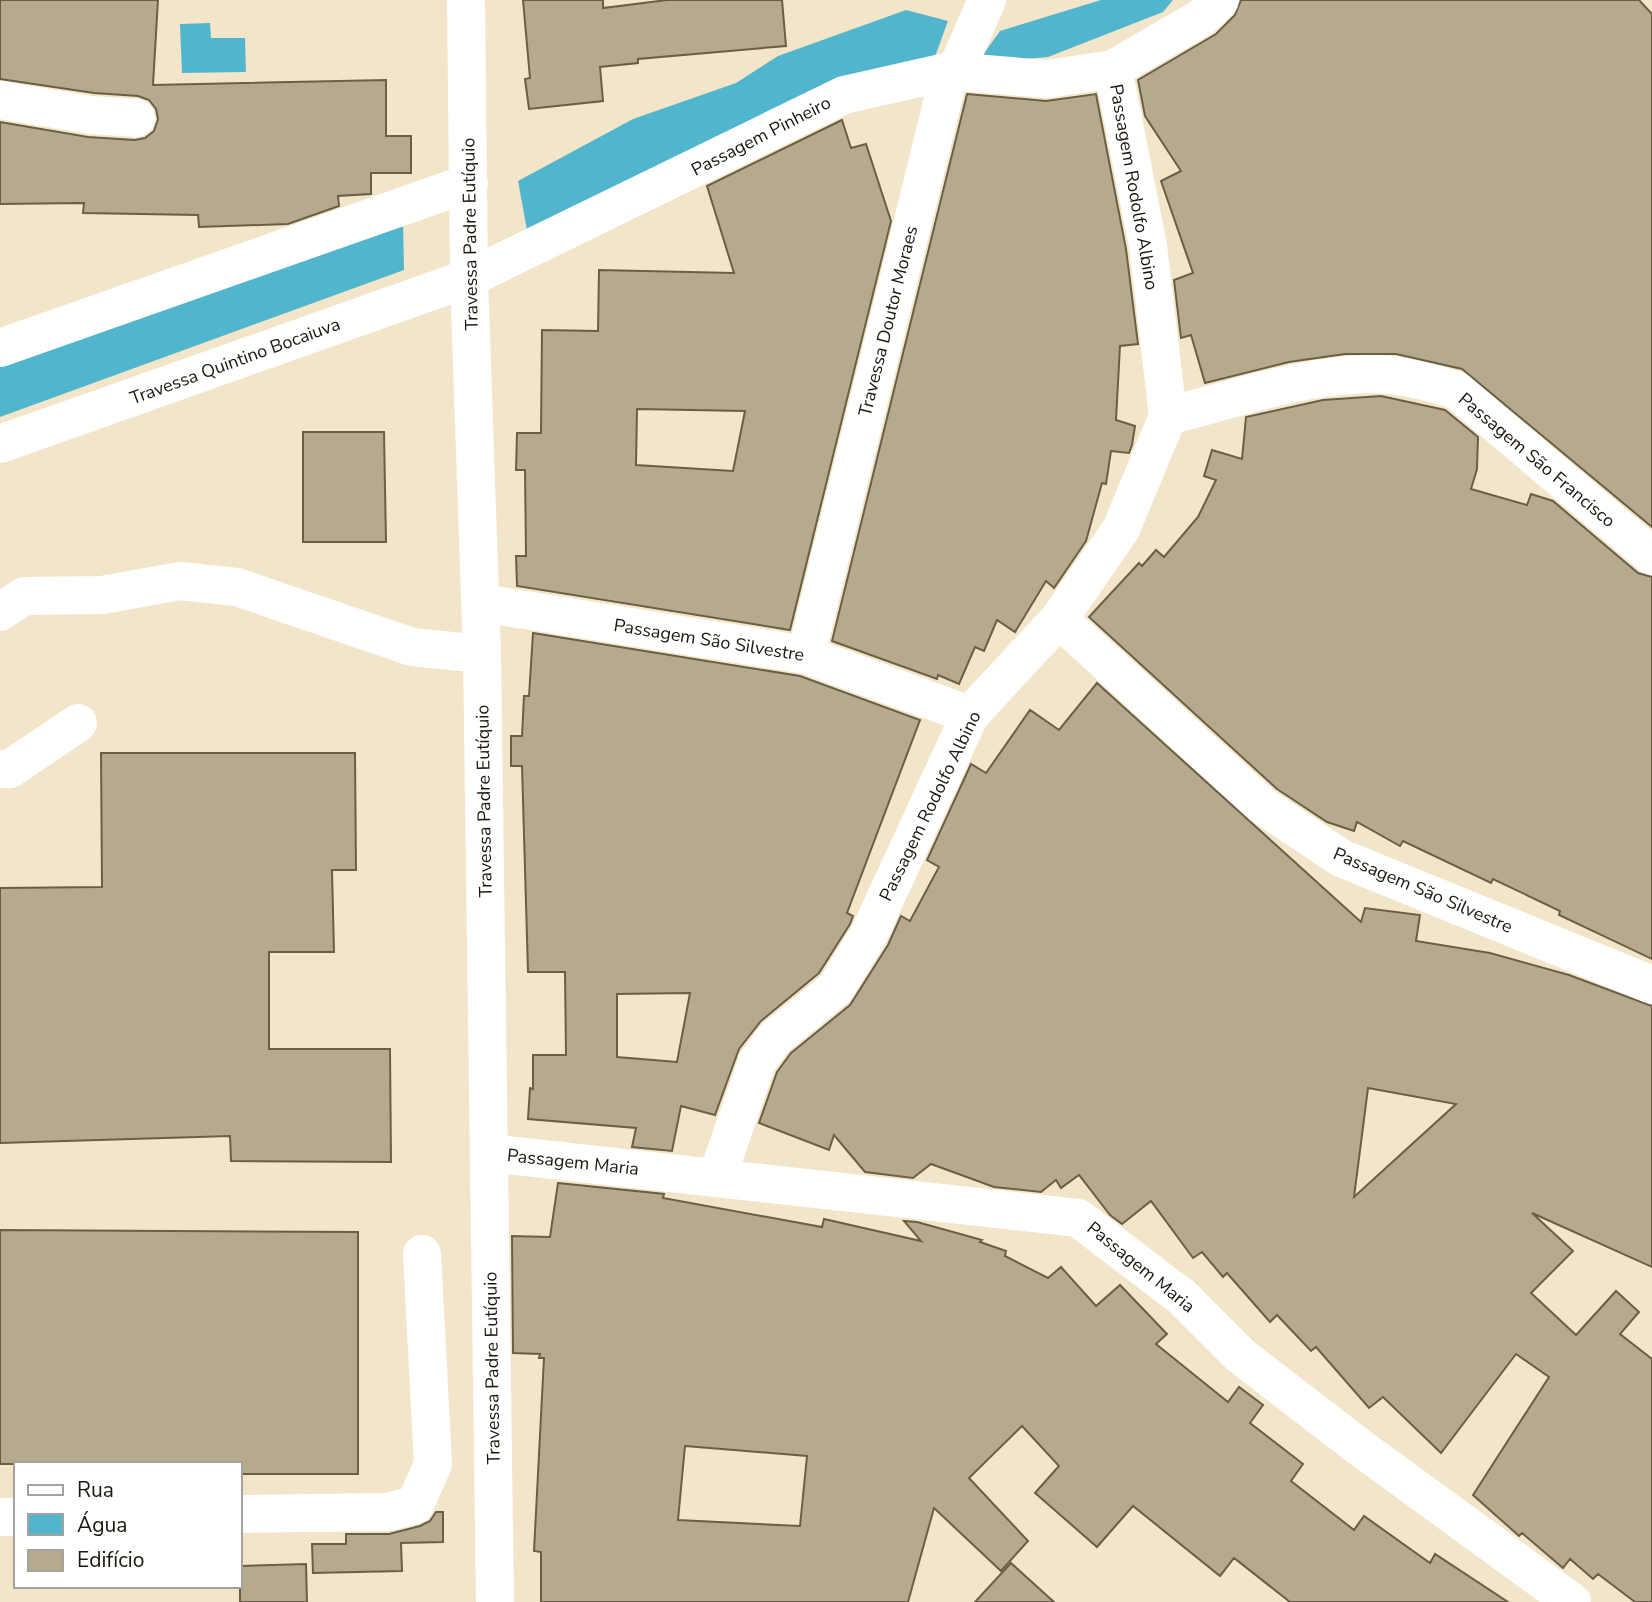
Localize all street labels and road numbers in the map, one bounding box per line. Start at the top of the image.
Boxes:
street label: Passagem Rodolfo Albino [1104,82,1164,292]
street label: Passagem Pinheiro [687,90,835,182]
street label: Travessa Padre Eutíquio [456,137,484,331]
street label: Travessa Doutor Moraes [853,223,923,419]
street label: Travessa Quintino Bocaiuva [127,312,343,410]
street label: Passagem São Francisco [1453,387,1621,533]
street label: Passagem São Silvestre [612,613,806,667]
street label: Travessa Padre Eutíquio [470,704,498,898]
street label: Passagem Rodolfo Albino [873,707,987,905]
street label: Passagem São Silvestre [1330,841,1516,939]
street label: Passagem Maria [506,1143,640,1181]
street label: Passagem Maria [1082,1216,1200,1318]
street label: Travessa Padre Eutíquio [478,1271,506,1465]

